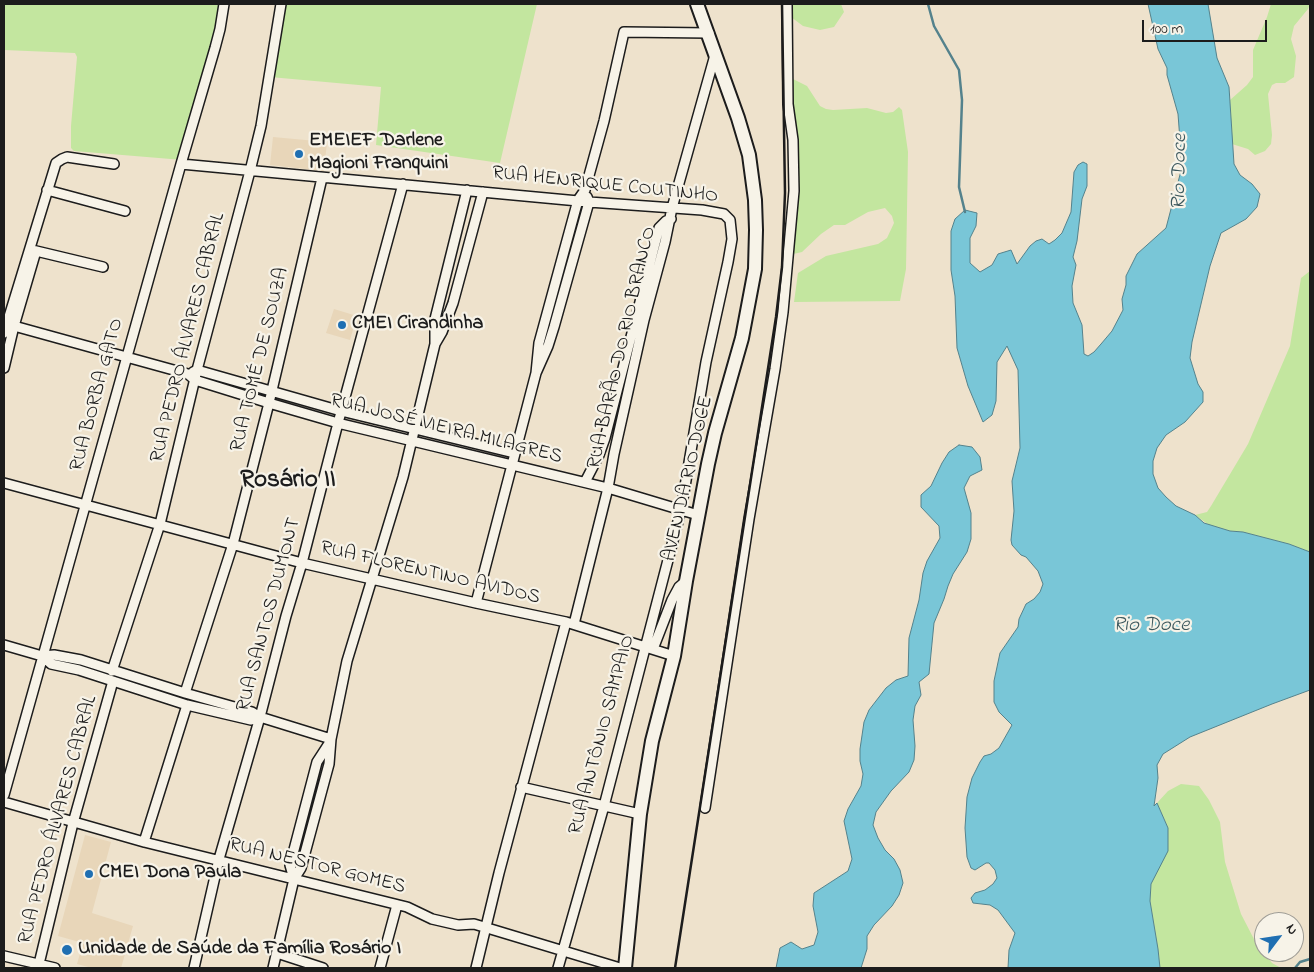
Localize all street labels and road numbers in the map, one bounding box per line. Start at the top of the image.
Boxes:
street label: RUA HENRIQUE COUTINHO [491,162,719,210]
street label: RUA PEDRO ÁLVARES CABRAL [146,211,232,465]
street label: RUA BARÃO DO RIO BRANCO [583,225,663,471]
street label: RUA TOMÉ DE SOUZA [226,265,296,455]
street label: RUA BORBA GATO [66,316,130,474]
street label: RUA JOSÉ VIEIRA MILAGRES [327,390,565,470]
street label: AVENIDA RIO DOCE [658,394,720,564]
street label: RUA SANTOS DUMONT [233,515,307,715]
street label: RUA FLORENTINO AVIDOS [318,537,542,611]
street label: RUA ANTÔNIO SAMPAIO [565,633,641,837]
street label: RUA PEDRO ÁLVARES CABRAL [14,693,104,947]
street label: RUA NESTOR GOMES [226,833,408,901]

